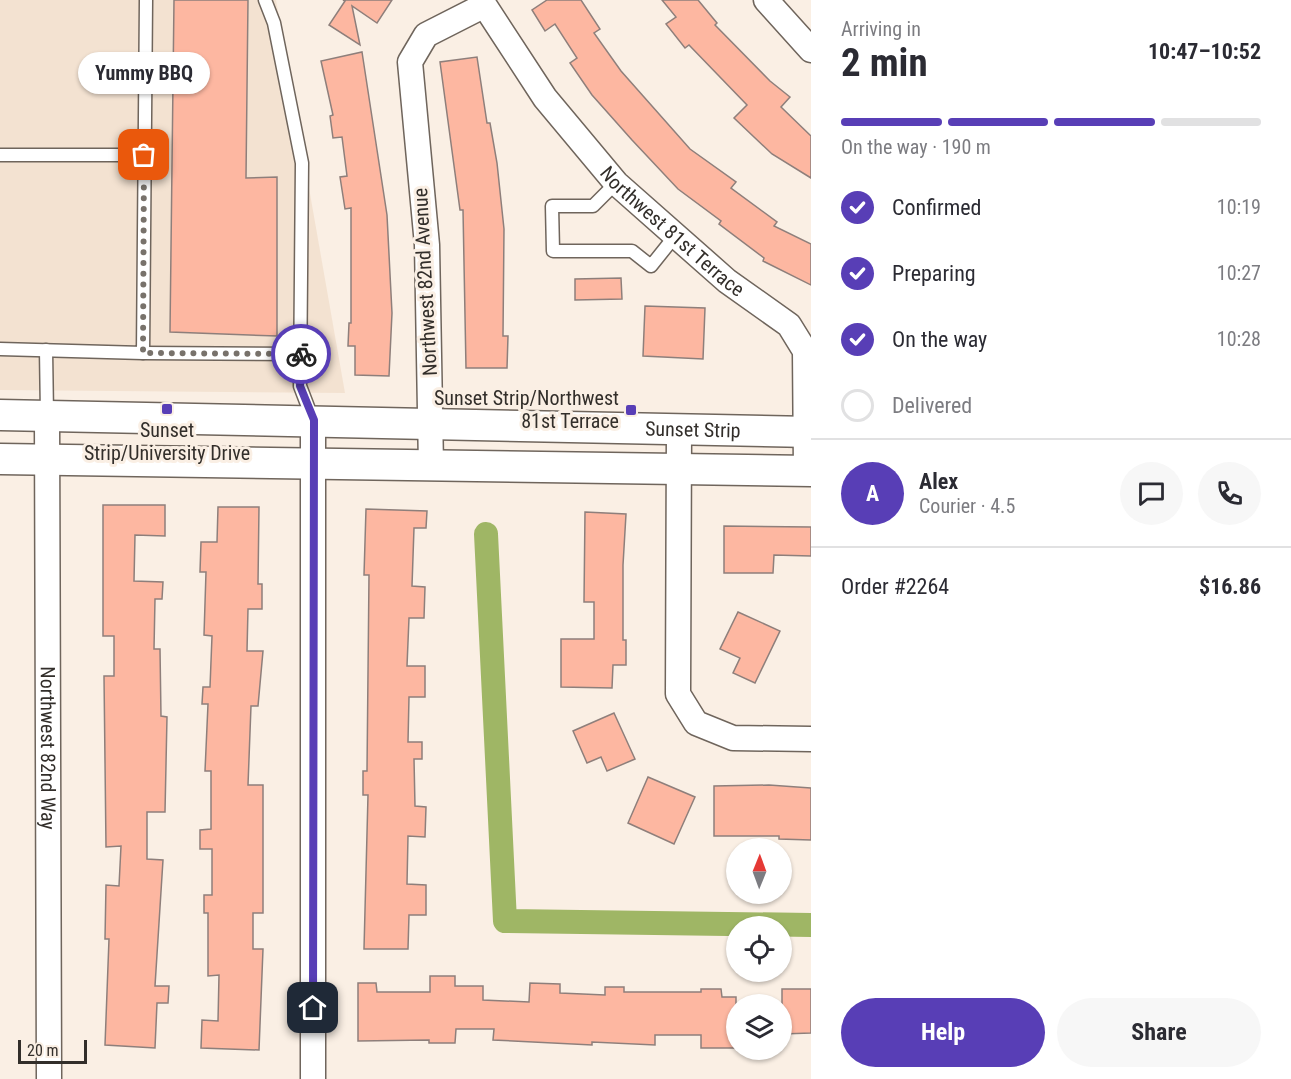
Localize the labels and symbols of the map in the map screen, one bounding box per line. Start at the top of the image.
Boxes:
callout: Yummy BBQ [78,53,210,95]
pin [118,129,169,180]
street label: Northwest 81st Terrace [595,161,749,301]
street label: Northwest 82nd Avenue [408,187,442,377]
courier [271,324,331,384]
place label: Sunset Strip/Northwest 81st Terrace [434,386,619,433]
marker: Sunset Strip/University Drive [160,402,174,416]
marker: Sunset Strip/Northwest 81st Terrace [624,403,638,417]
street label: Sunset Strip [645,417,741,443]
place label: Sunset Strip/University Drive [84,418,250,465]
street label: Northwest 82nd Way [36,666,60,830]
north arrow [726,838,792,904]
pin [287,982,338,1033]
scale bar [18,1037,87,1064]

